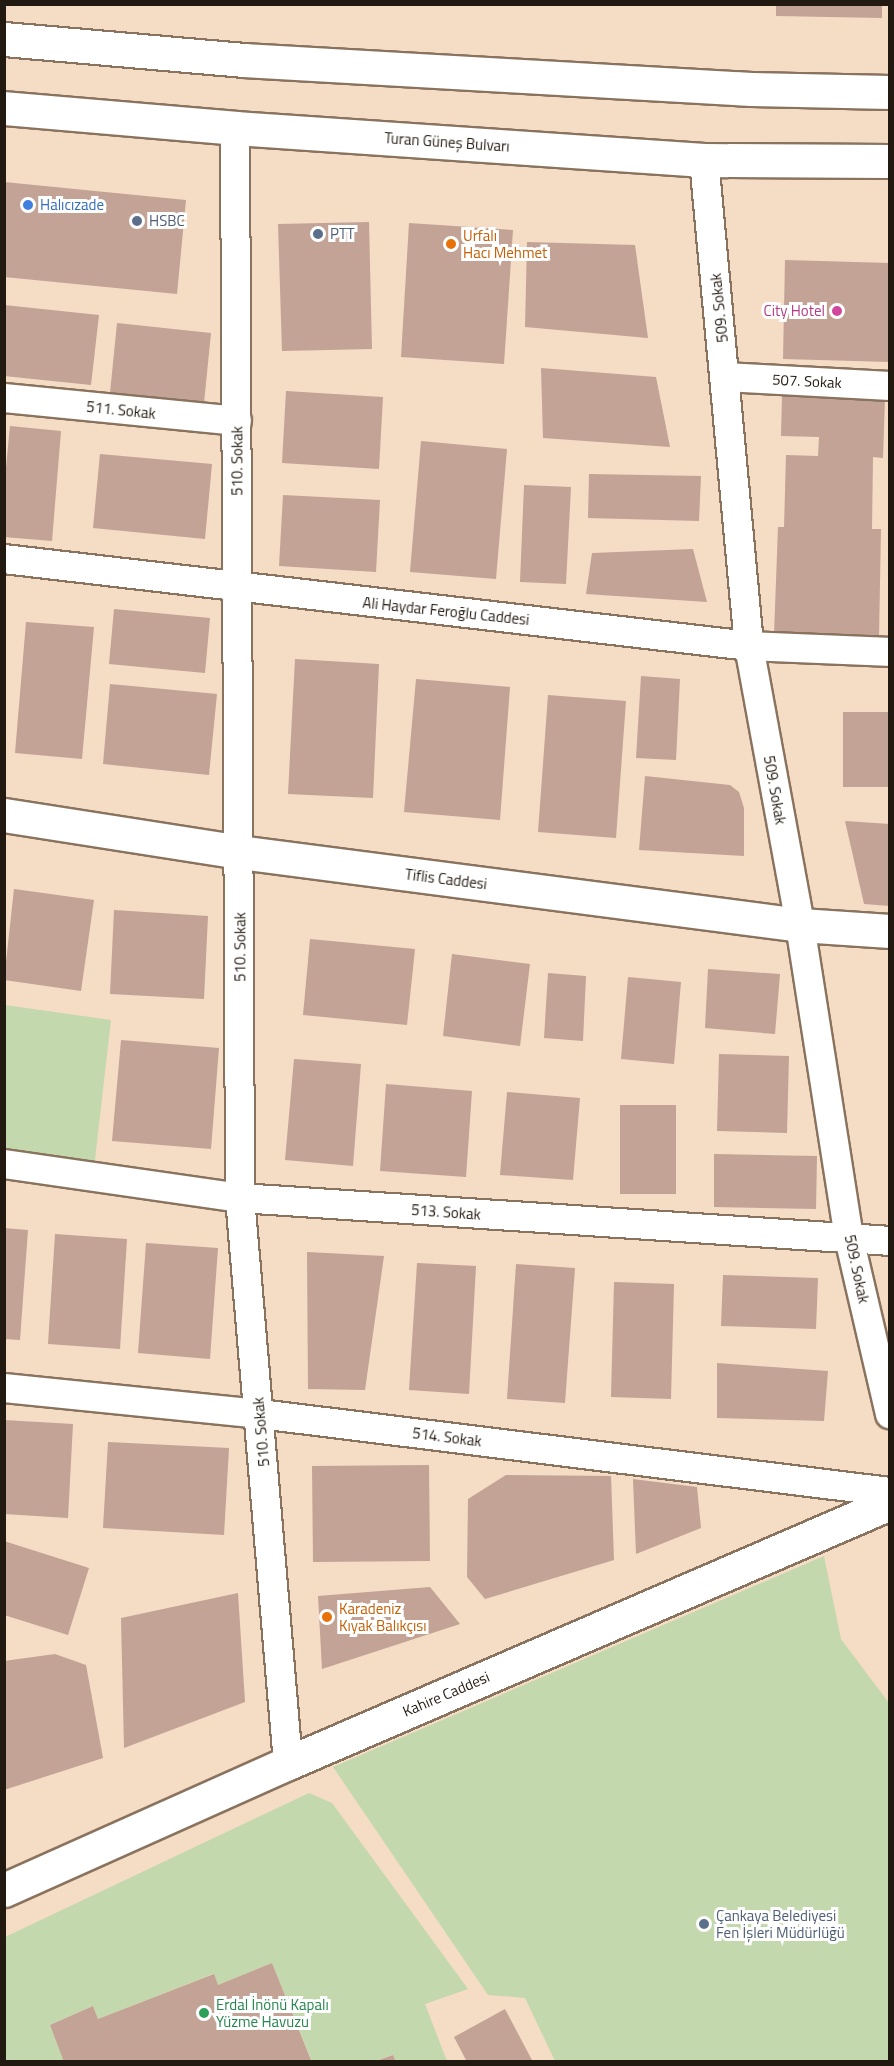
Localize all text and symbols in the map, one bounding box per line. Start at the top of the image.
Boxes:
street label: Turan Güneş Bulvarı [384,129,510,155]
place label: Halıcızade [40,196,104,214]
marker: Halıcızade [21,198,35,212]
place label: HSBC [149,212,185,230]
marker: HSBC [130,214,144,228]
place label: PTT [330,225,355,243]
place label: Urfalı Hacı Mehmet [463,226,547,261]
marker: PTT [311,227,325,241]
marker: Urfalı Hacı Mehmet [444,237,458,251]
street label: 509. Sokak [706,272,732,344]
place label: City Hotel [764,302,825,320]
marker: City Hotel [830,304,844,318]
street label: 507. Sokak [772,370,842,392]
street label: 511. Sokak [85,397,157,423]
street label: 510. Sokak [228,426,246,496]
street label: Ali Haydar Feroğlu Caddesi [362,593,530,629]
street label: 509. Sokak [760,754,790,826]
street label: Tiflis Caddesi [404,865,488,893]
street label: 510. Sokak [231,912,249,982]
street label: 513. Sokak [411,1201,481,1223]
street label: 509. Sokak [841,1233,873,1305]
street label: 510. Sokak [249,1397,273,1467]
street label: 514. Sokak [411,1424,483,1450]
place label: Karadeniz Kıyak Balıkçısı [339,1599,427,1634]
marker: Karadeniz Kıyak Balıkçısı [320,1610,334,1624]
street label: Kahire Caddesi [400,1668,492,1720]
place label: Çankaya Belediyesi Fen İşleri Müdürlüğü [716,1906,845,1941]
marker: Çankaya Belediyesi Fen İşleri Müdürlüğü [697,1917,711,1931]
place label: Erdal İnönü Kapalı Yüzme Havuzu [216,1995,329,2030]
marker: Erdal İnönü Kapalı Yüzme Havuzu [197,2006,211,2020]

